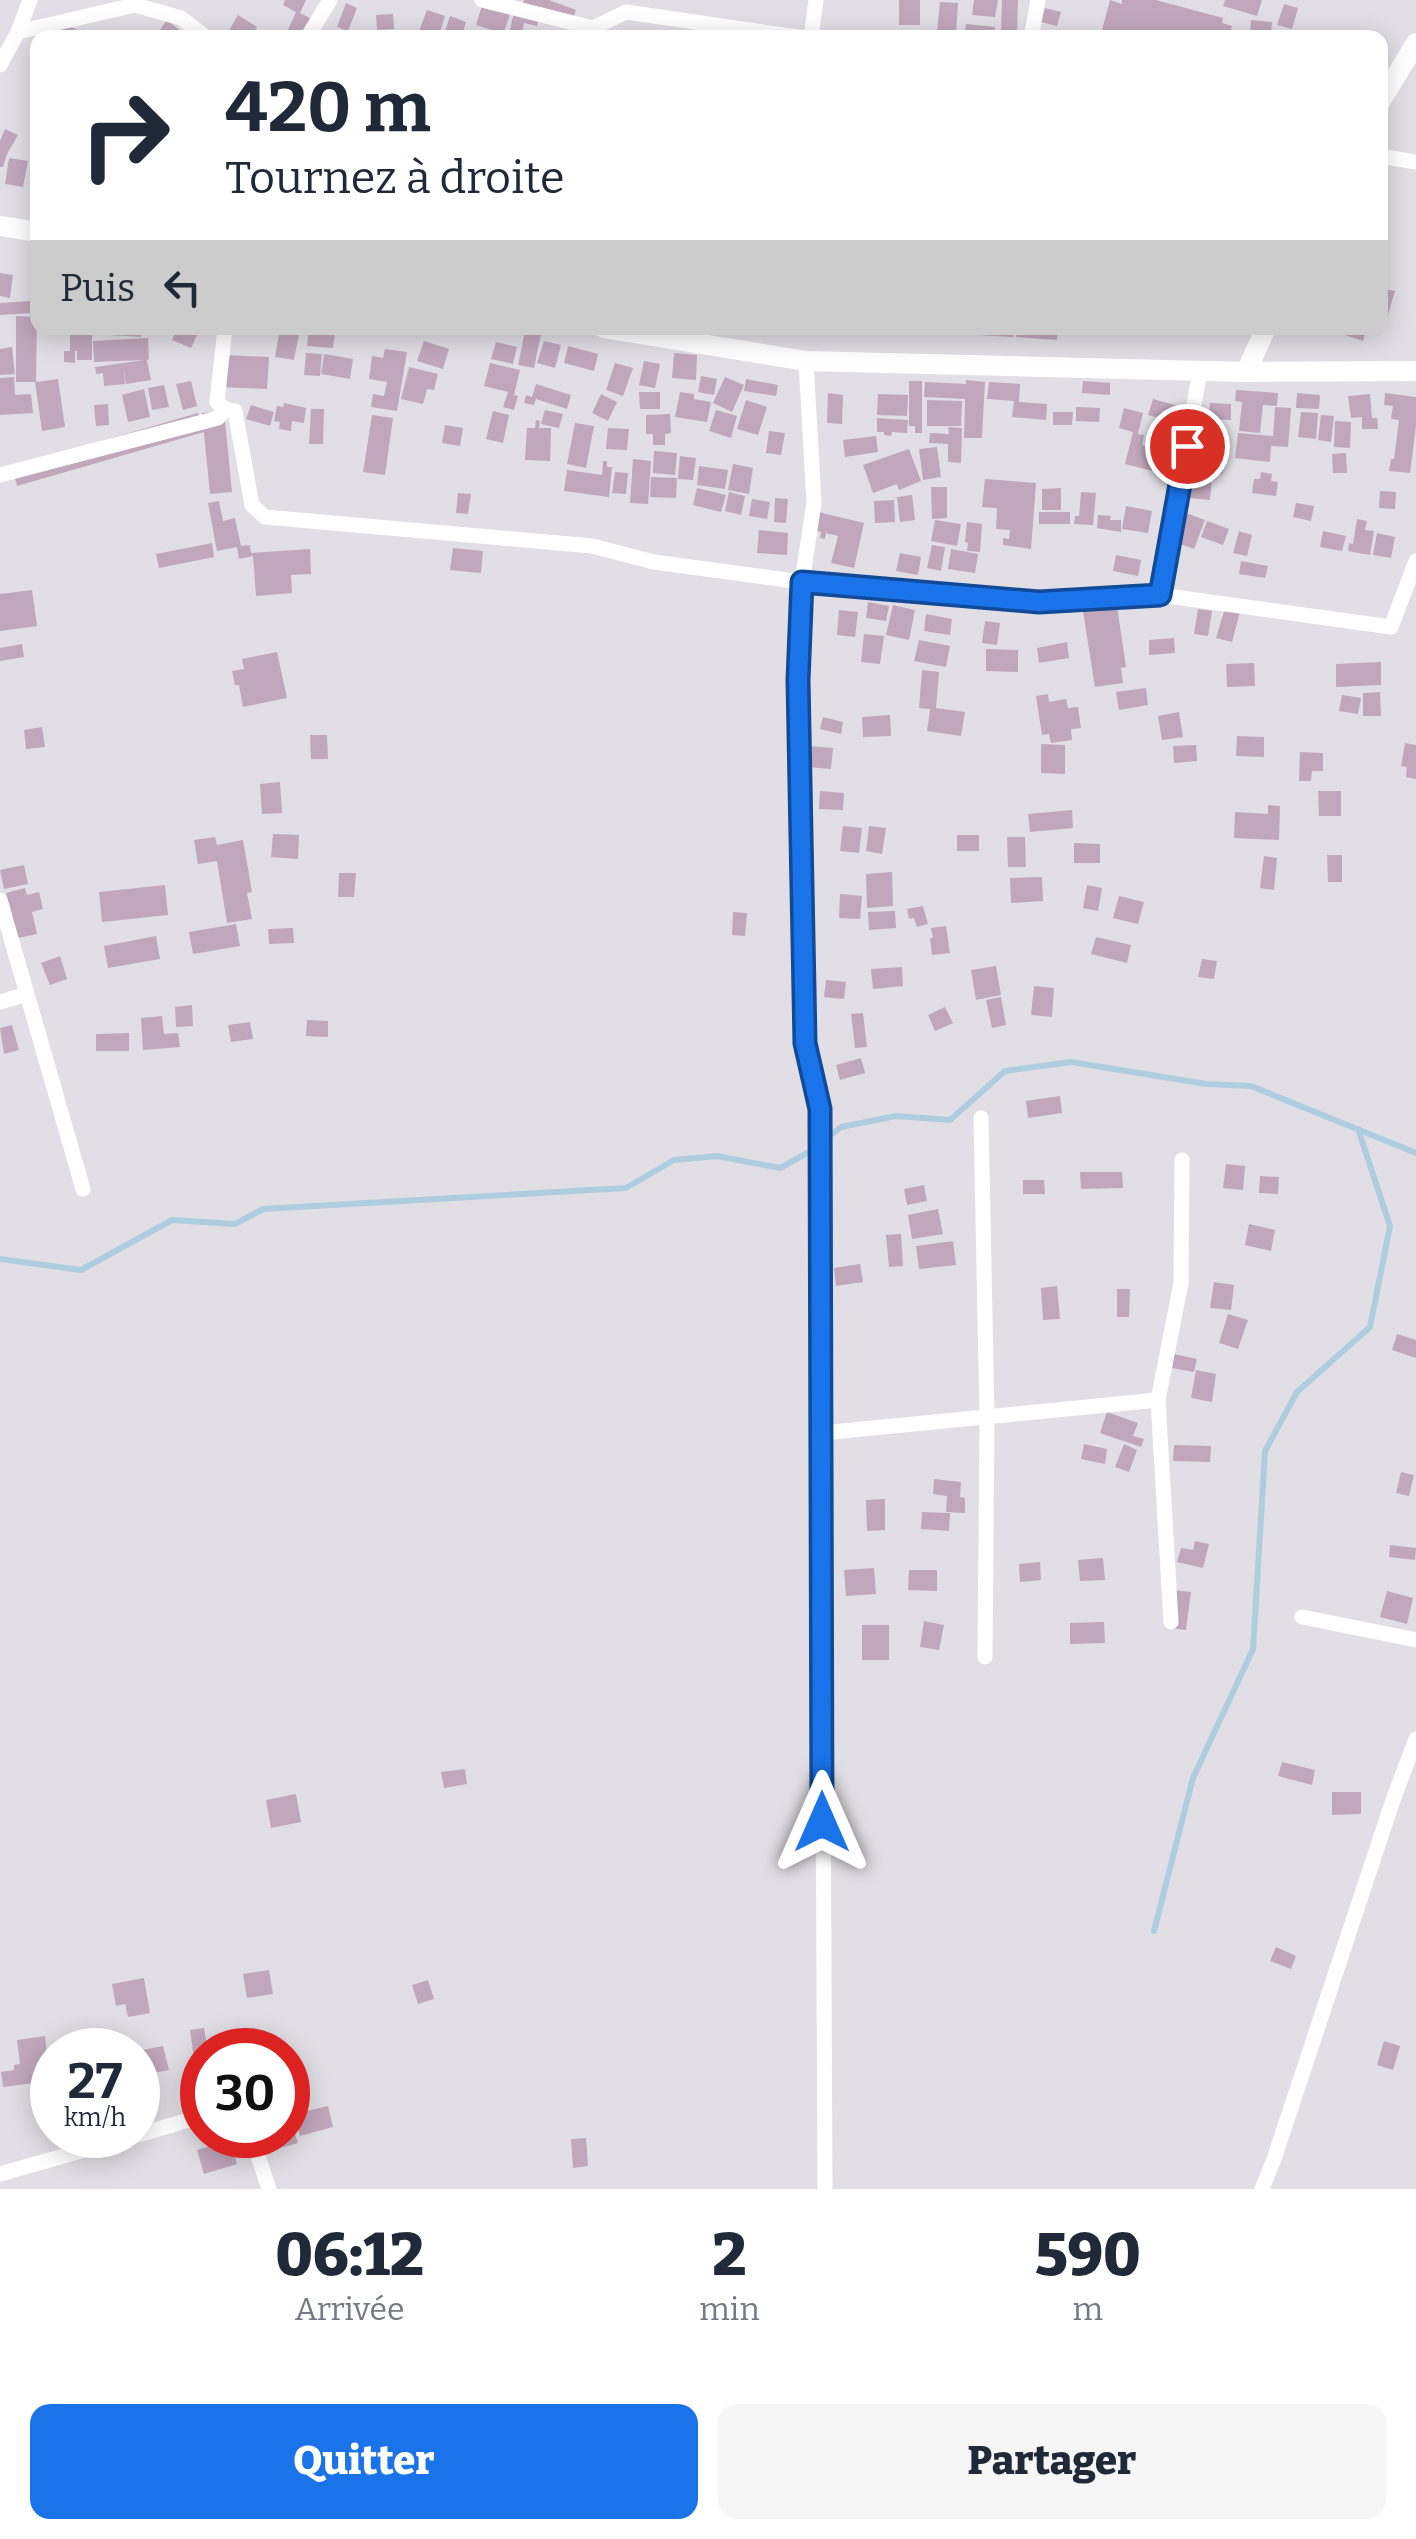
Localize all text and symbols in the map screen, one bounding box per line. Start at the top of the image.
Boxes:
text: 420 m [225,66,431,150]
icon: right [60,70,190,200]
text: Tournez à droite [225,151,565,205]
icon: left [155,260,210,315]
text: Puis [60,265,135,311]
pin [1145,404,1230,489]
icon: arrive [1160,419,1215,474]
position arrow [770,1770,874,1874]
speed limit sign: 30 [180,2028,310,2158]
text: 27 [68,2051,122,2111]
text: km/h [64,2103,126,2133]
text: 06:12 [275,2219,424,2291]
text: 2 [712,2219,747,2291]
text: 590 [1035,2219,1141,2291]
text: Arrivée [295,2290,405,2328]
text: min [699,2290,760,2328]
text: m [1073,2290,1103,2328]
button: Quitter [30,2404,698,2519]
button: Partager [718,2404,1386,2519]

